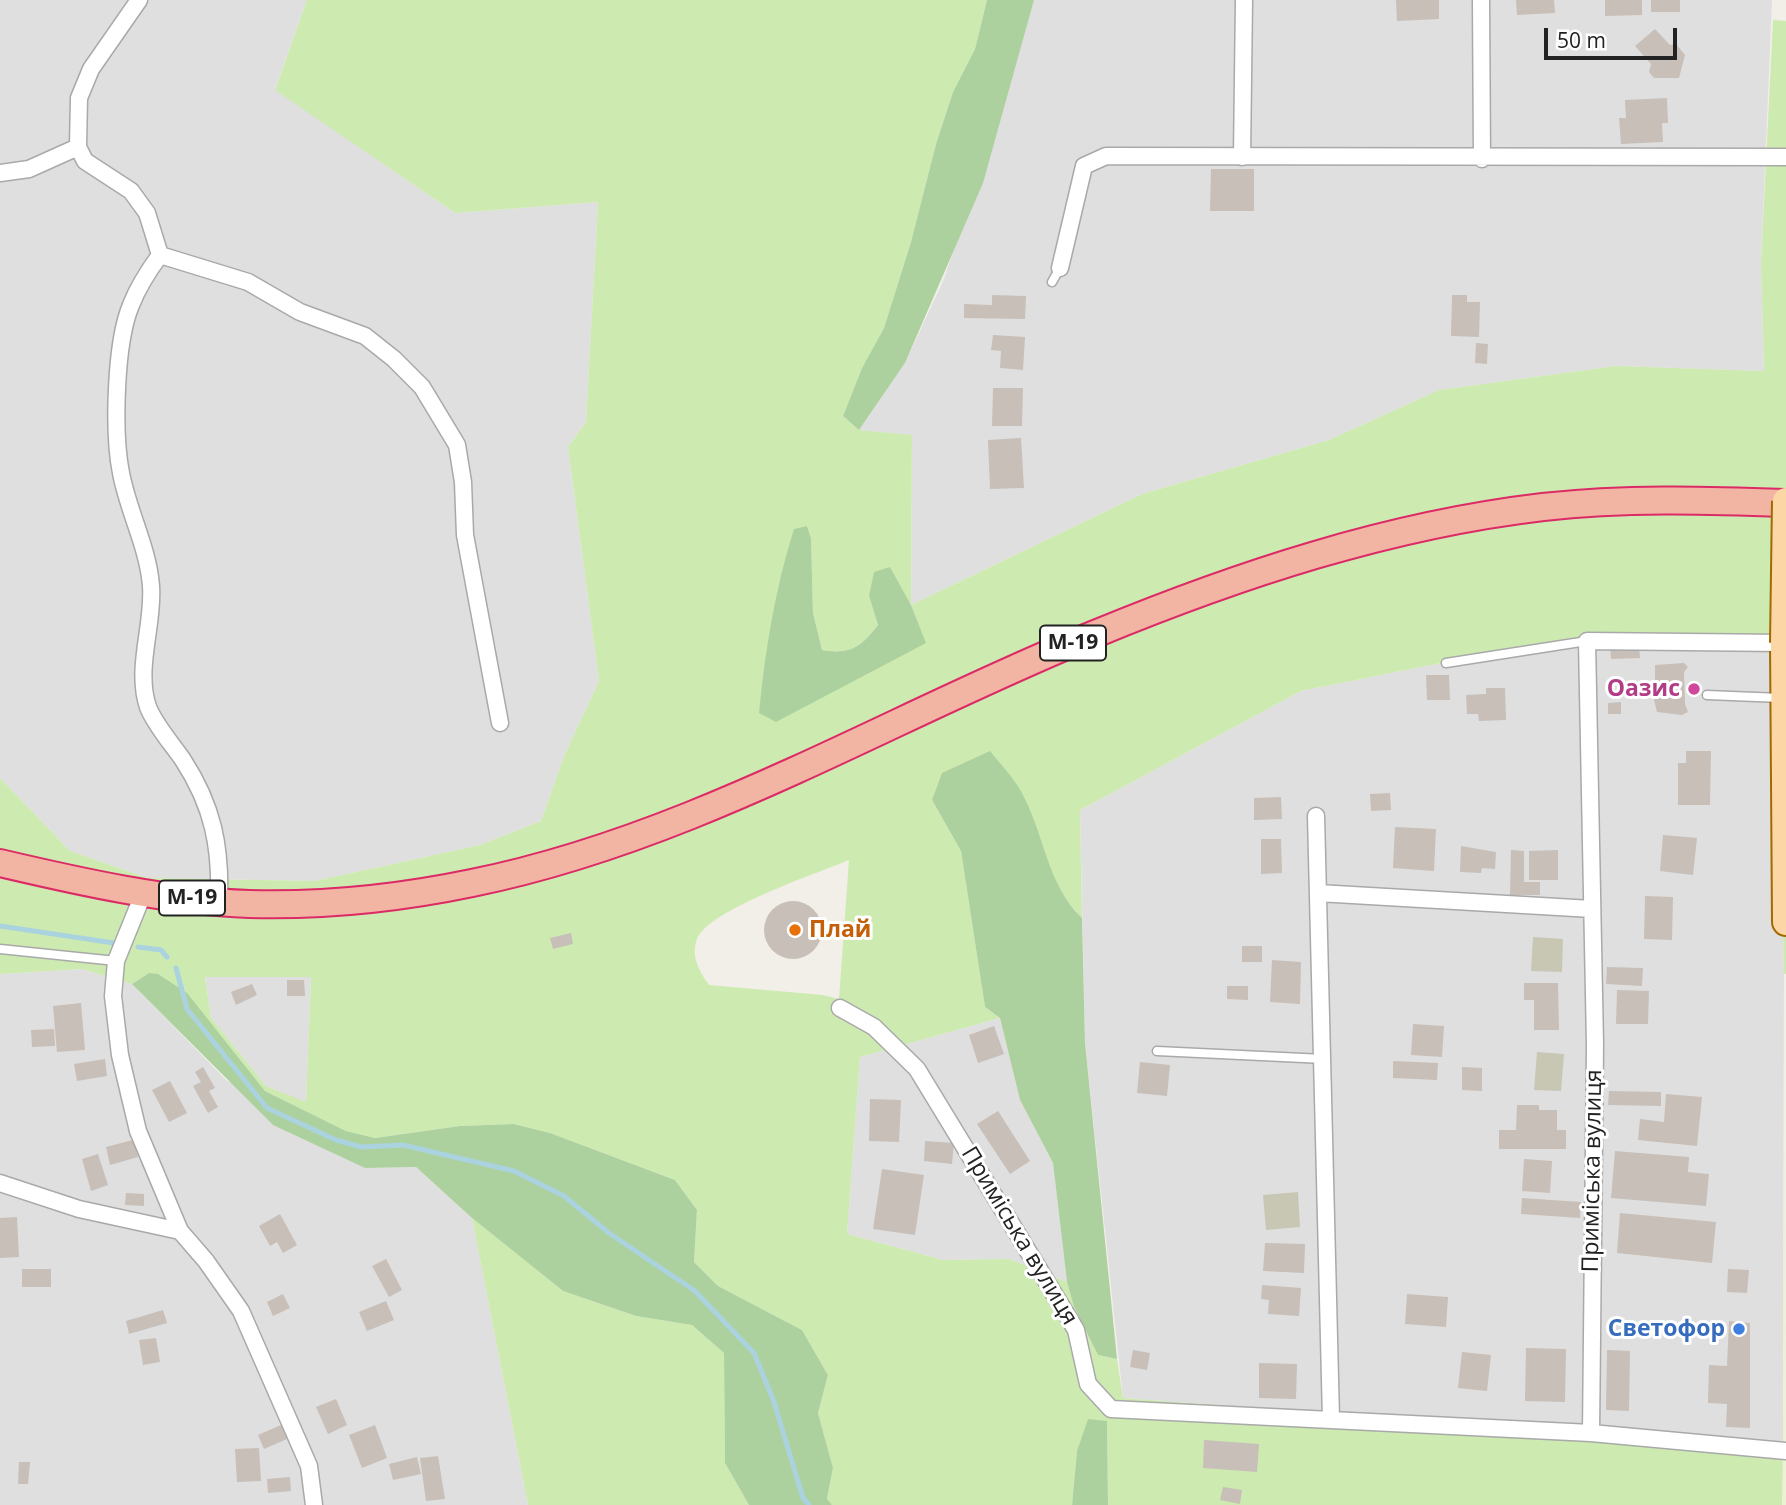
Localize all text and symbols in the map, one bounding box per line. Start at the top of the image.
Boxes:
scale bar [1548,14,1681,58]
text: 50 m [1557,26,1606,54]
road number: М-19 [1040,626,1106,660]
place label: Оазис [1607,675,1680,703]
marker: Оазис [1686,681,1702,697]
road number: М-19 [159,880,225,916]
place label: Плай [809,916,871,944]
marker: Плай [787,922,803,938]
street label: Приміська вулиця [1577,1069,1609,1273]
street label: Приміська вулиця [955,1142,1083,1330]
place label: Светофор [1608,1315,1725,1343]
marker: Светофор [1731,1321,1747,1337]

